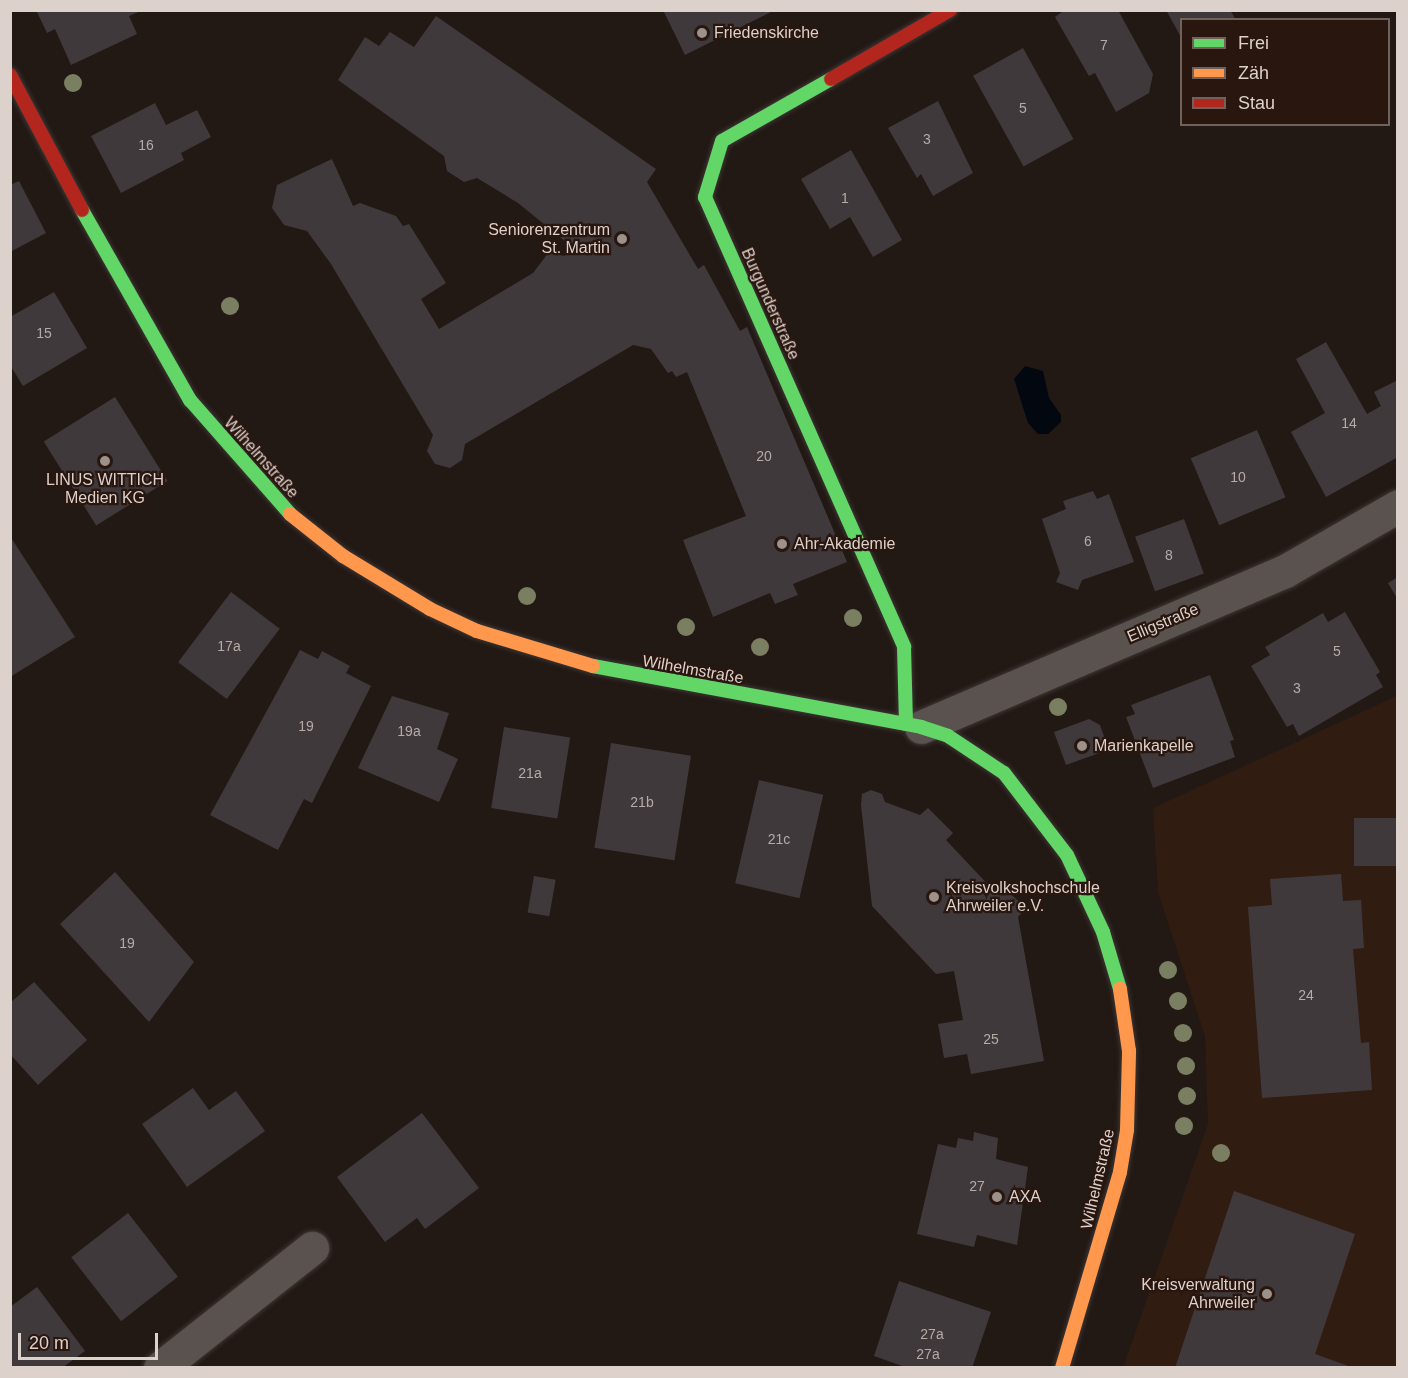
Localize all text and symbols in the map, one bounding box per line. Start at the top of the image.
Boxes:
legend [1180,18,1390,126]
place label: Friedenskirche [714,23,819,43]
marker: Friedenskirche [695,26,709,40]
text: Frei [1238,33,1269,53]
house number: 7 [1100,37,1108,53]
text: Zäh [1238,63,1269,83]
text: Stau [1238,93,1275,113]
house number: 5 [1019,100,1027,116]
house number: 3 [923,131,931,147]
house number: 16 [138,137,154,153]
house number: 1 [841,190,849,206]
place label: Seniorenzentrum St. Martin [488,220,610,258]
marker: Seniorenzentrum St. Martin [615,232,629,246]
street label: Burgunderstraße [737,245,803,363]
house number: 15 [36,325,52,341]
street label: Wilhelmstraße [220,414,302,502]
house number: 14 [1341,415,1357,431]
house number: 20 [756,448,772,464]
marker: LINUS WITTICH Medien KG [98,454,112,468]
house number: 10 [1230,469,1246,485]
place label: LINUS WITTICH Medien KG [46,470,164,508]
house number: 6 [1084,533,1092,549]
place label: Ahr-Akademie [794,534,895,554]
marker: Ahr-Akademie [775,537,789,551]
house number: 8 [1165,547,1173,563]
street label: Elligstraße [1124,599,1202,647]
house number: 17a [217,638,241,654]
house number: 5 [1333,643,1341,659]
street label: Wilhelmstraße [641,652,745,688]
house number: 3 [1293,680,1301,696]
house number: 19 [298,718,314,734]
house number: 19a [397,723,421,739]
place label: Marienkapelle [1094,736,1194,756]
marker: Marienkapelle [1075,739,1089,753]
house number: 21a [518,765,542,781]
house number: 21b [630,794,654,810]
house number: 21c [768,831,790,847]
place label: Kreisvolkshochschule Ahrweiler e.V. [946,878,1100,916]
marker: Kreisvolkshochschule Ahrweiler e.V. [927,890,941,904]
house number: 19 [119,935,135,951]
house number: 24 [1298,987,1314,1003]
house number: 25 [983,1031,999,1047]
street label: Wilhelmstraße [1077,1127,1119,1231]
house number: 27 [969,1178,985,1194]
place label: AXA [1009,1187,1041,1207]
marker: AXA [990,1190,1004,1204]
place label: Kreisverwaltung Ahrweiler [1141,1275,1255,1313]
marker: Kreisverwaltung Ahrweiler [1260,1287,1274,1301]
scale bar [21,1321,160,1359]
house number: 27a [920,1326,944,1342]
text: 20 m [29,1333,69,1353]
house number: 27a [916,1346,940,1362]

